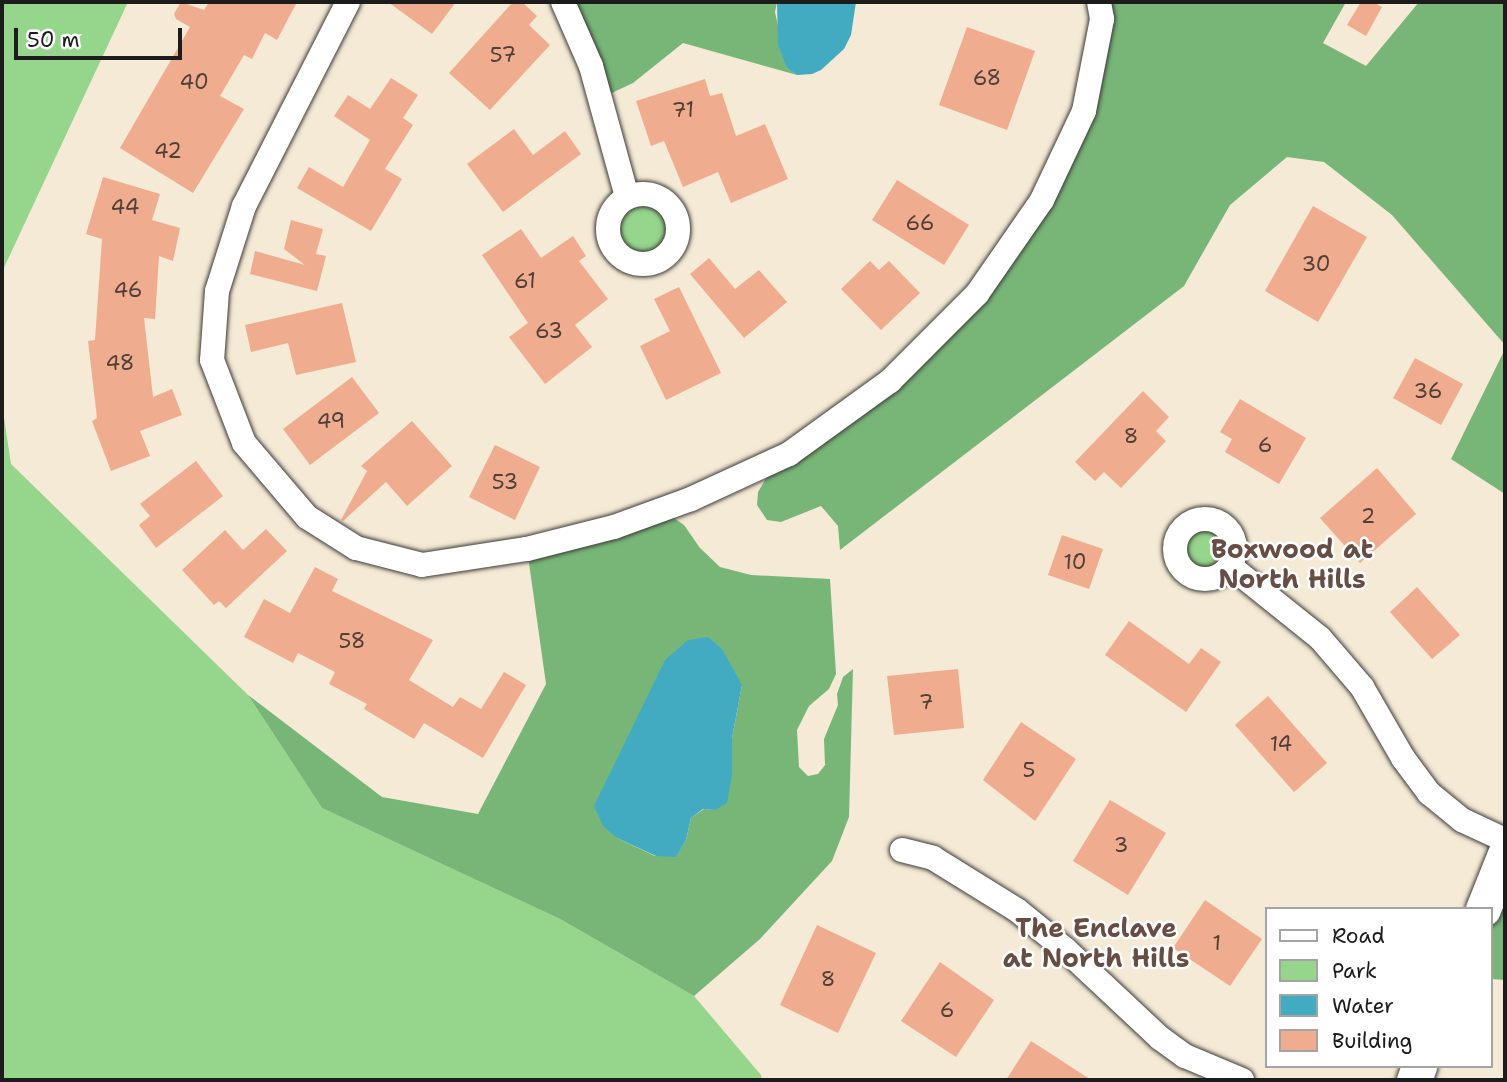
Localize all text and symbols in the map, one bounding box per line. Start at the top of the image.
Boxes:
scale bar [18,14,186,58]
text: 50 m [27,26,80,54]
house number: 57 [490,42,516,68]
house number: 68 [973,65,1001,91]
house number: 40 [179,69,209,95]
house number: 71 [672,97,694,123]
house number: 42 [154,138,182,164]
house number: 44 [111,194,139,220]
house number: 66 [906,210,934,236]
house number: 30 [1301,251,1331,277]
house number: 61 [514,268,536,294]
house number: 46 [114,277,142,303]
house number: 63 [535,318,563,344]
house number: 48 [106,350,134,376]
house number: 36 [1414,378,1442,404]
house number: 49 [317,408,345,434]
house number: 8 [1124,423,1138,449]
house number: 6 [1258,432,1272,458]
house number: 53 [492,469,518,495]
house number: 2 [1361,503,1375,529]
district label: Boxwood at North Hills [1211,533,1373,594]
house number: 10 [1064,549,1086,575]
house number: 58 [338,628,366,654]
house number: 7 [919,689,933,715]
house number: 14 [1270,731,1292,757]
house number: 5 [1023,757,1035,783]
house number: 3 [1114,832,1128,858]
legend [1266,907,1493,1068]
district label: The Enclave at North Hills [1003,912,1189,974]
text: Road [1332,922,1385,950]
house number: 1 [1213,930,1221,956]
text: Park [1332,957,1377,985]
house number: 8 [821,966,835,992]
text: Water [1332,992,1394,1020]
house number: 6 [940,997,954,1023]
text: Building [1332,1027,1412,1055]

